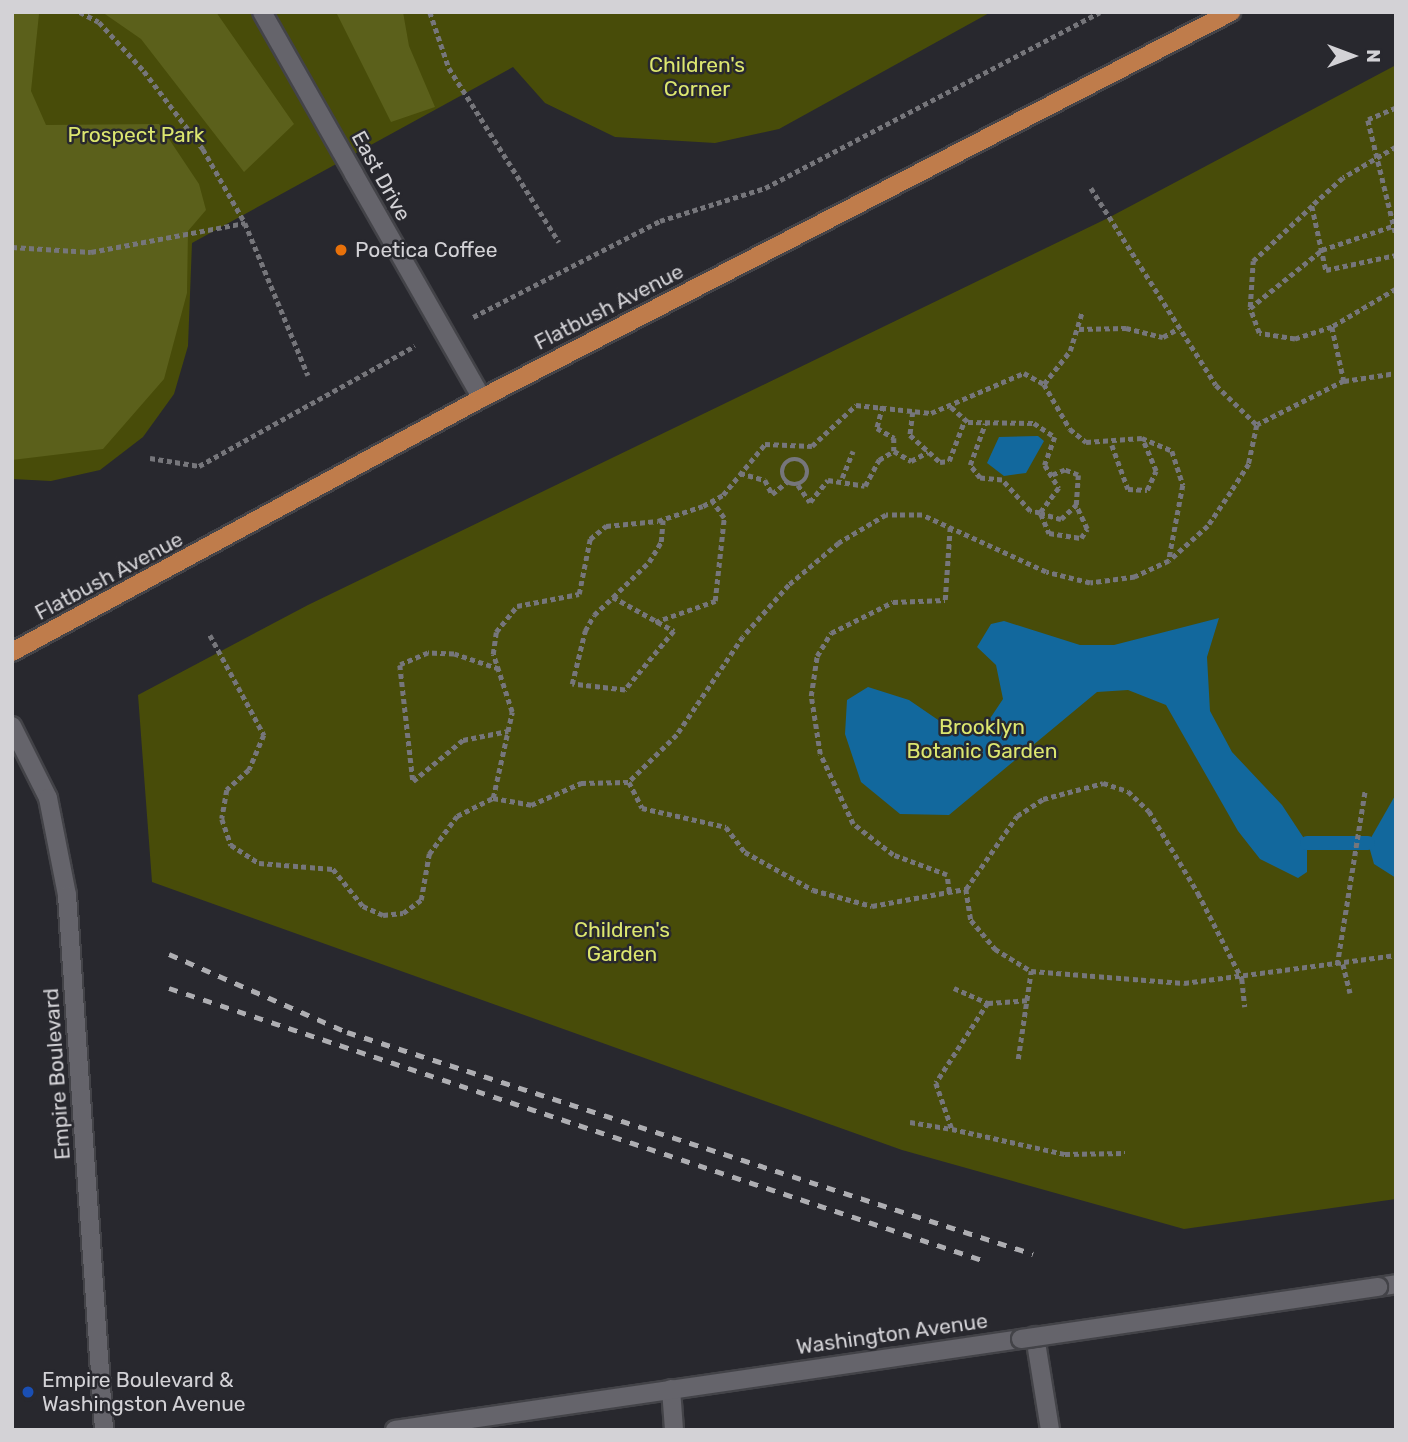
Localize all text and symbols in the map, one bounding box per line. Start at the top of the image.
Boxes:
north arrow [1317,21,1387,91]
text: N [1362,49,1385,63]
park label: Children's Corner [649,52,745,102]
park label: Prospect Park [68,122,204,148]
street label: East Drive [346,127,416,225]
place label: Poetica Coffee [355,237,497,263]
marker: Poetica Coffee [333,242,349,258]
street label: Flatbush Avenue [530,258,688,356]
street label: Flatbush Avenue [31,526,187,626]
park label: Brooklyn Botanic Garden [907,714,1057,764]
park label: Children's Garden [574,917,670,967]
street label: Empire Boulevard [38,987,76,1161]
street label: Washington Avenue [794,1308,990,1360]
place label: Empire Boulevard & Washingston Avenue [42,1367,246,1417]
marker: Empire Boulevard & Washingston Avenue [20,1384,36,1400]

